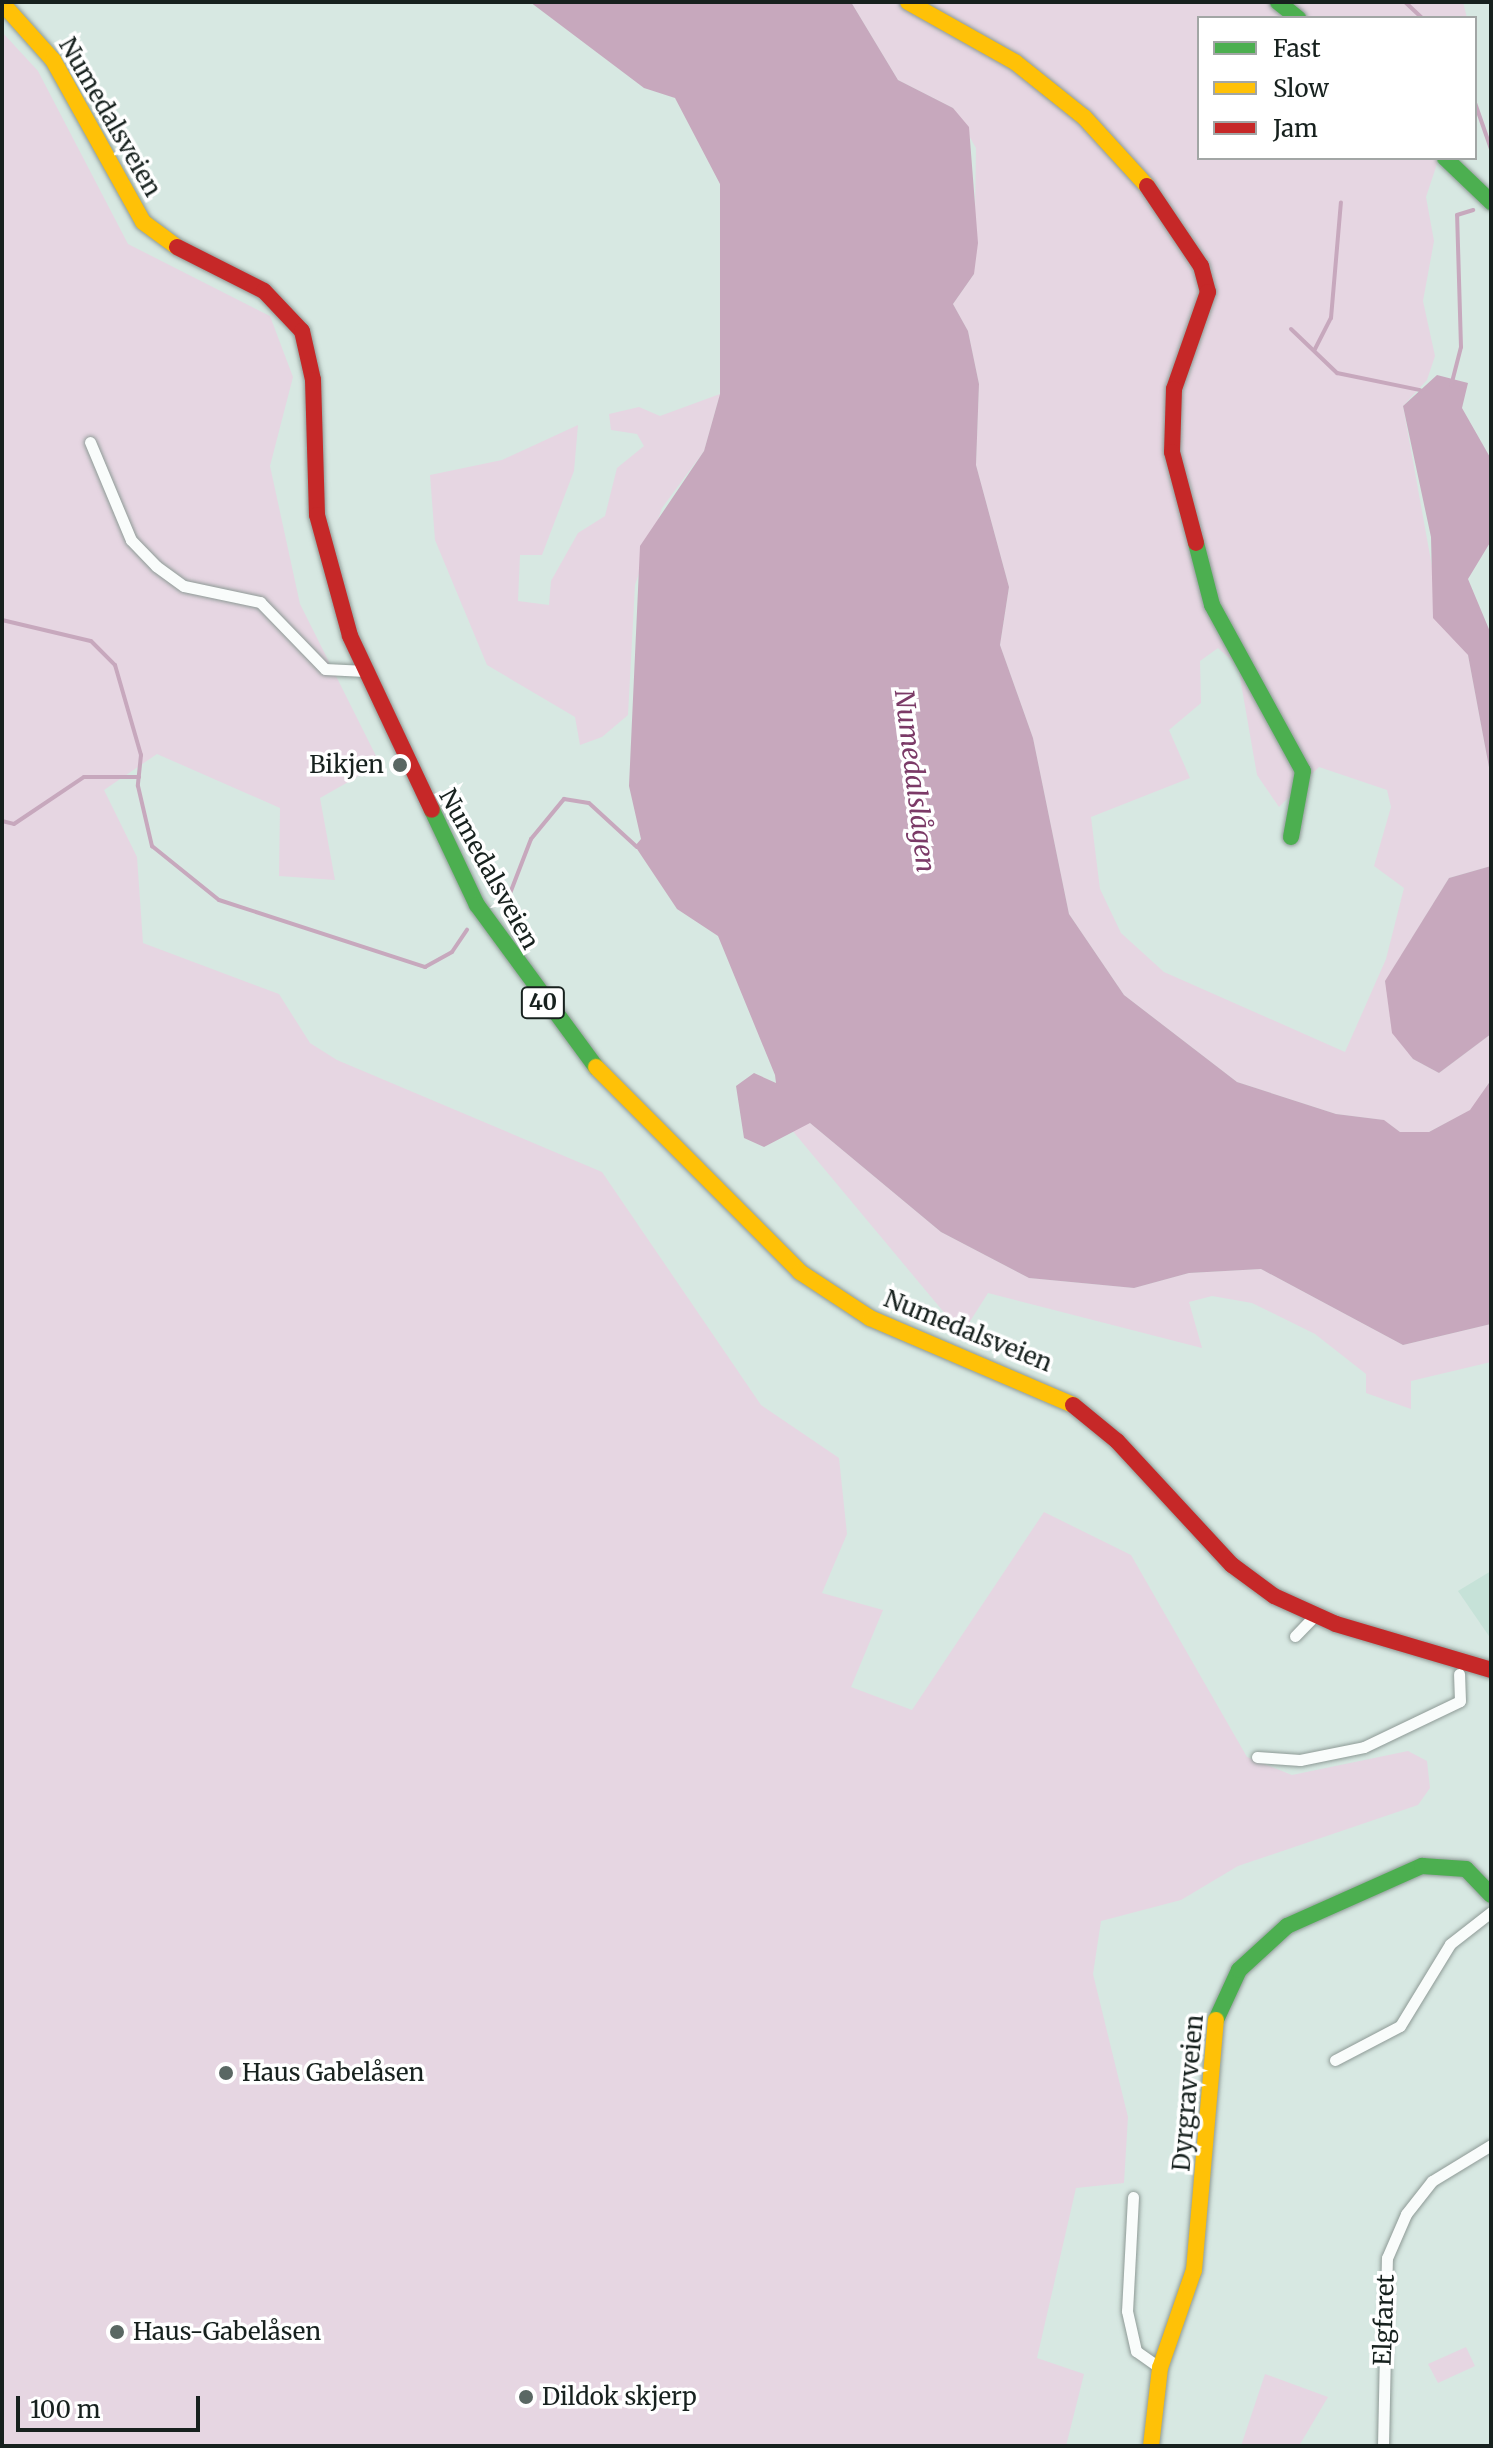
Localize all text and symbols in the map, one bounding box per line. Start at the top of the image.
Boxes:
legend [1197,16,1477,160]
street label: Numedalsveien [53,32,167,202]
text: Fast [1273,33,1321,64]
text: Slow [1273,73,1329,104]
text: Jam [1273,113,1318,144]
water label: Numedalslågen [888,688,942,874]
place label: Bikjen [309,751,384,779]
marker: Bikjen [391,756,409,774]
street label: Numedalsveien [433,784,545,954]
road number: 40 [519,985,567,1021]
street label: Numedalsveien [880,1284,1056,1378]
street label: Dyrgravveien [1167,2013,1209,2173]
place label: Haus Gabelåsen [242,2059,424,2087]
marker: Haus Gabelåsen [217,2064,235,2082]
street label: Elgfaret [1368,2274,1400,2366]
place label: Haus-Gabelåsen [133,2318,321,2346]
marker: Haus-Gabelåsen [108,2323,126,2341]
scale bar [20,2380,204,2430]
place label: Dildok skjerp [542,2383,697,2411]
marker: Dildok skjerp [517,2388,535,2406]
text: 100 m [30,2394,100,2425]

